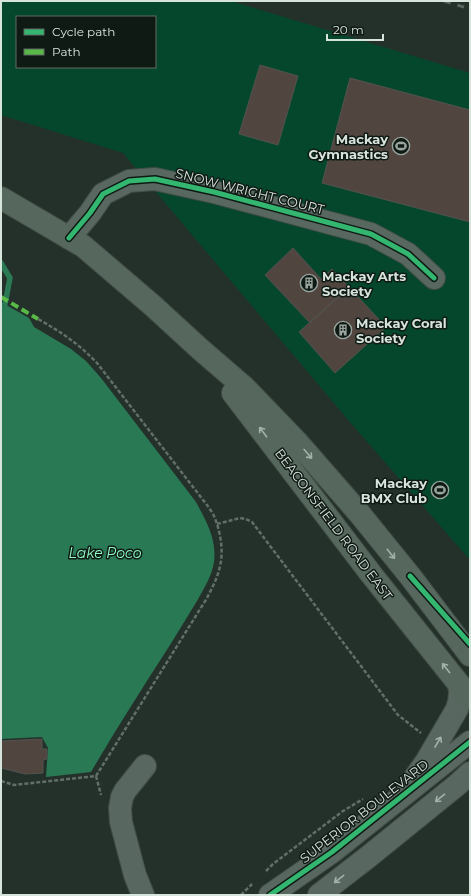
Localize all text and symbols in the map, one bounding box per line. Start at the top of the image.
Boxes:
legend [16,16,156,68]
scale bar [327,16,383,42]
text: 20 m [333,22,364,37]
text: Cycle path [52,24,115,39]
text: Path [52,44,81,59]
place label: Mackay Gymnastics [309,131,388,162]
sports icon: Mackay Gymnastics [391,136,411,156]
street label: SNOW WRIGHT COURT [174,165,327,217]
place label: Mackay Arts Society [322,268,406,299]
building icon: Mackay Arts Society [299,273,319,293]
place label: Mackay Coral Society [356,315,447,346]
building icon: Mackay Coral Society [333,320,353,340]
one-way arrow [259,427,267,438]
street label: BEACONSFIELD ROAD EAST [272,445,397,603]
one-way arrow [303,449,312,459]
place label: Mackay BMX Club [361,475,427,506]
sports icon: Mackay BMX Club [430,480,450,500]
water label: Lake Poco [69,544,142,562]
one-way arrow [387,548,396,559]
one-way arrow [441,662,450,673]
one-way arrow [434,737,442,748]
street label: SUPERIOR BOULEVARD [297,756,432,866]
one-way arrow [435,794,446,802]
one-way arrow [333,875,344,884]

